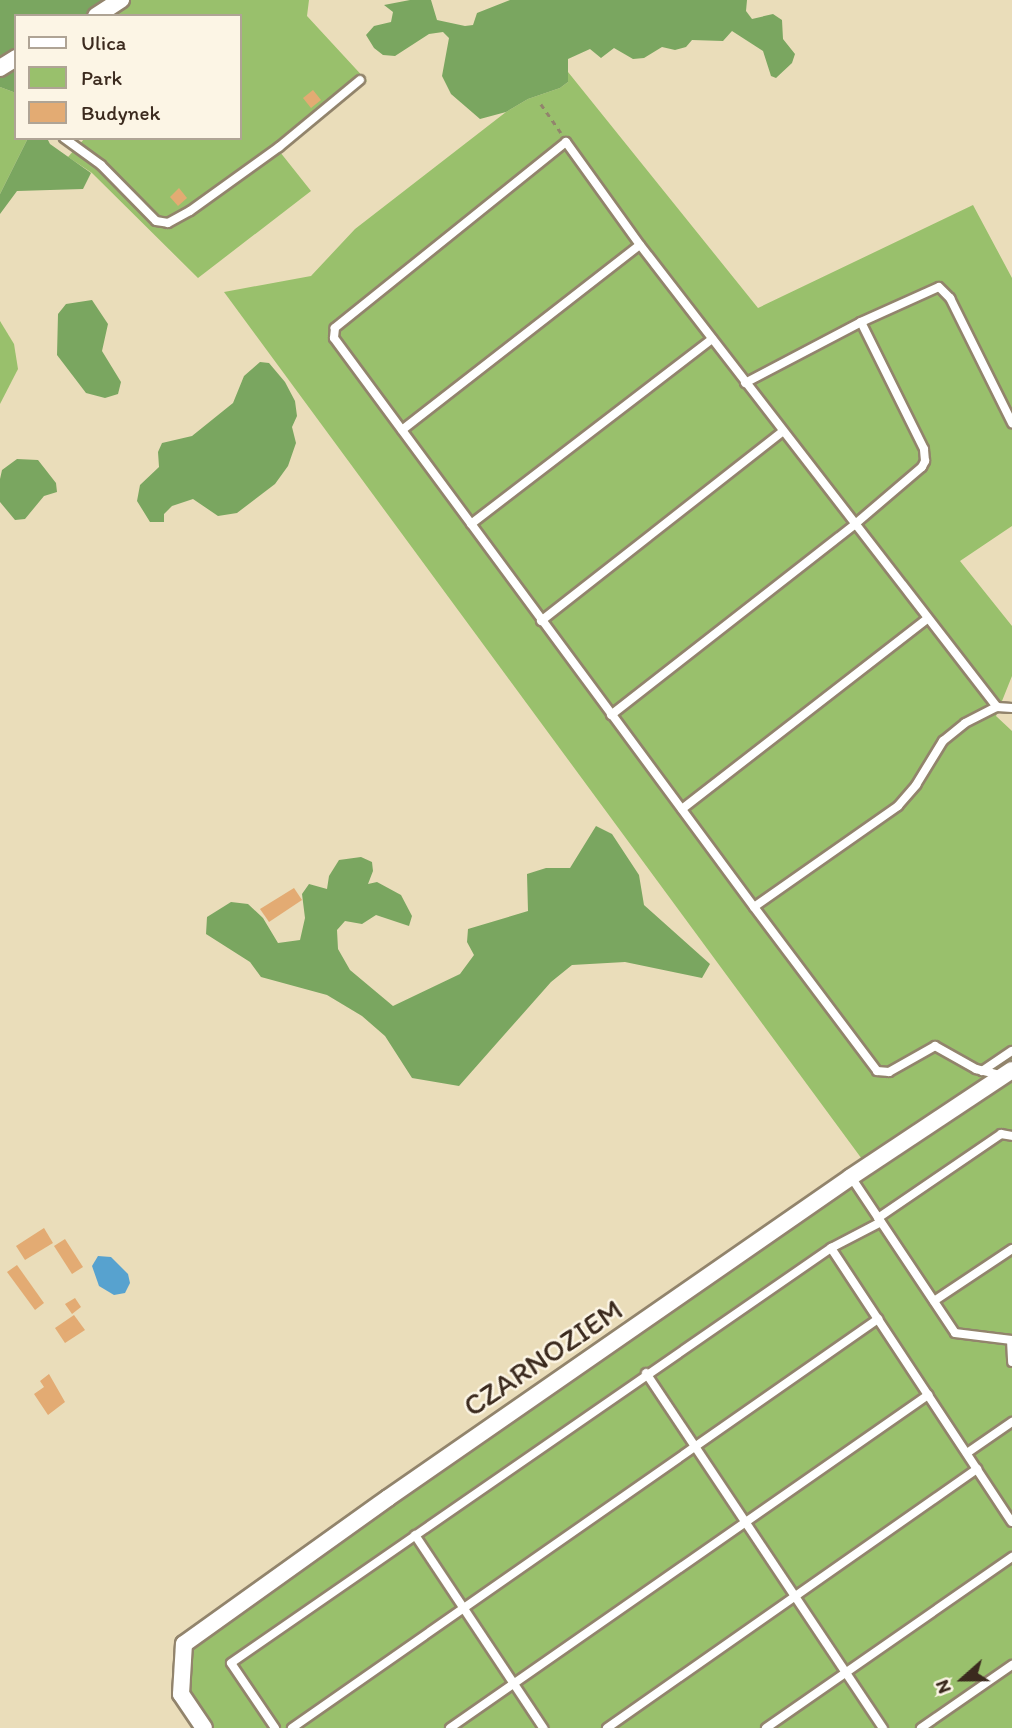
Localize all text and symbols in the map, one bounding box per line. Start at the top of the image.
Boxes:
legend [14,14,242,140]
text: Ulica [81,30,126,55]
text: Park [81,65,122,90]
text: Budynek [81,100,160,125]
street label: CZARNOZIEM [457,1292,629,1424]
north arrow [928,1644,998,1714]
text: N [930,1677,956,1697]

